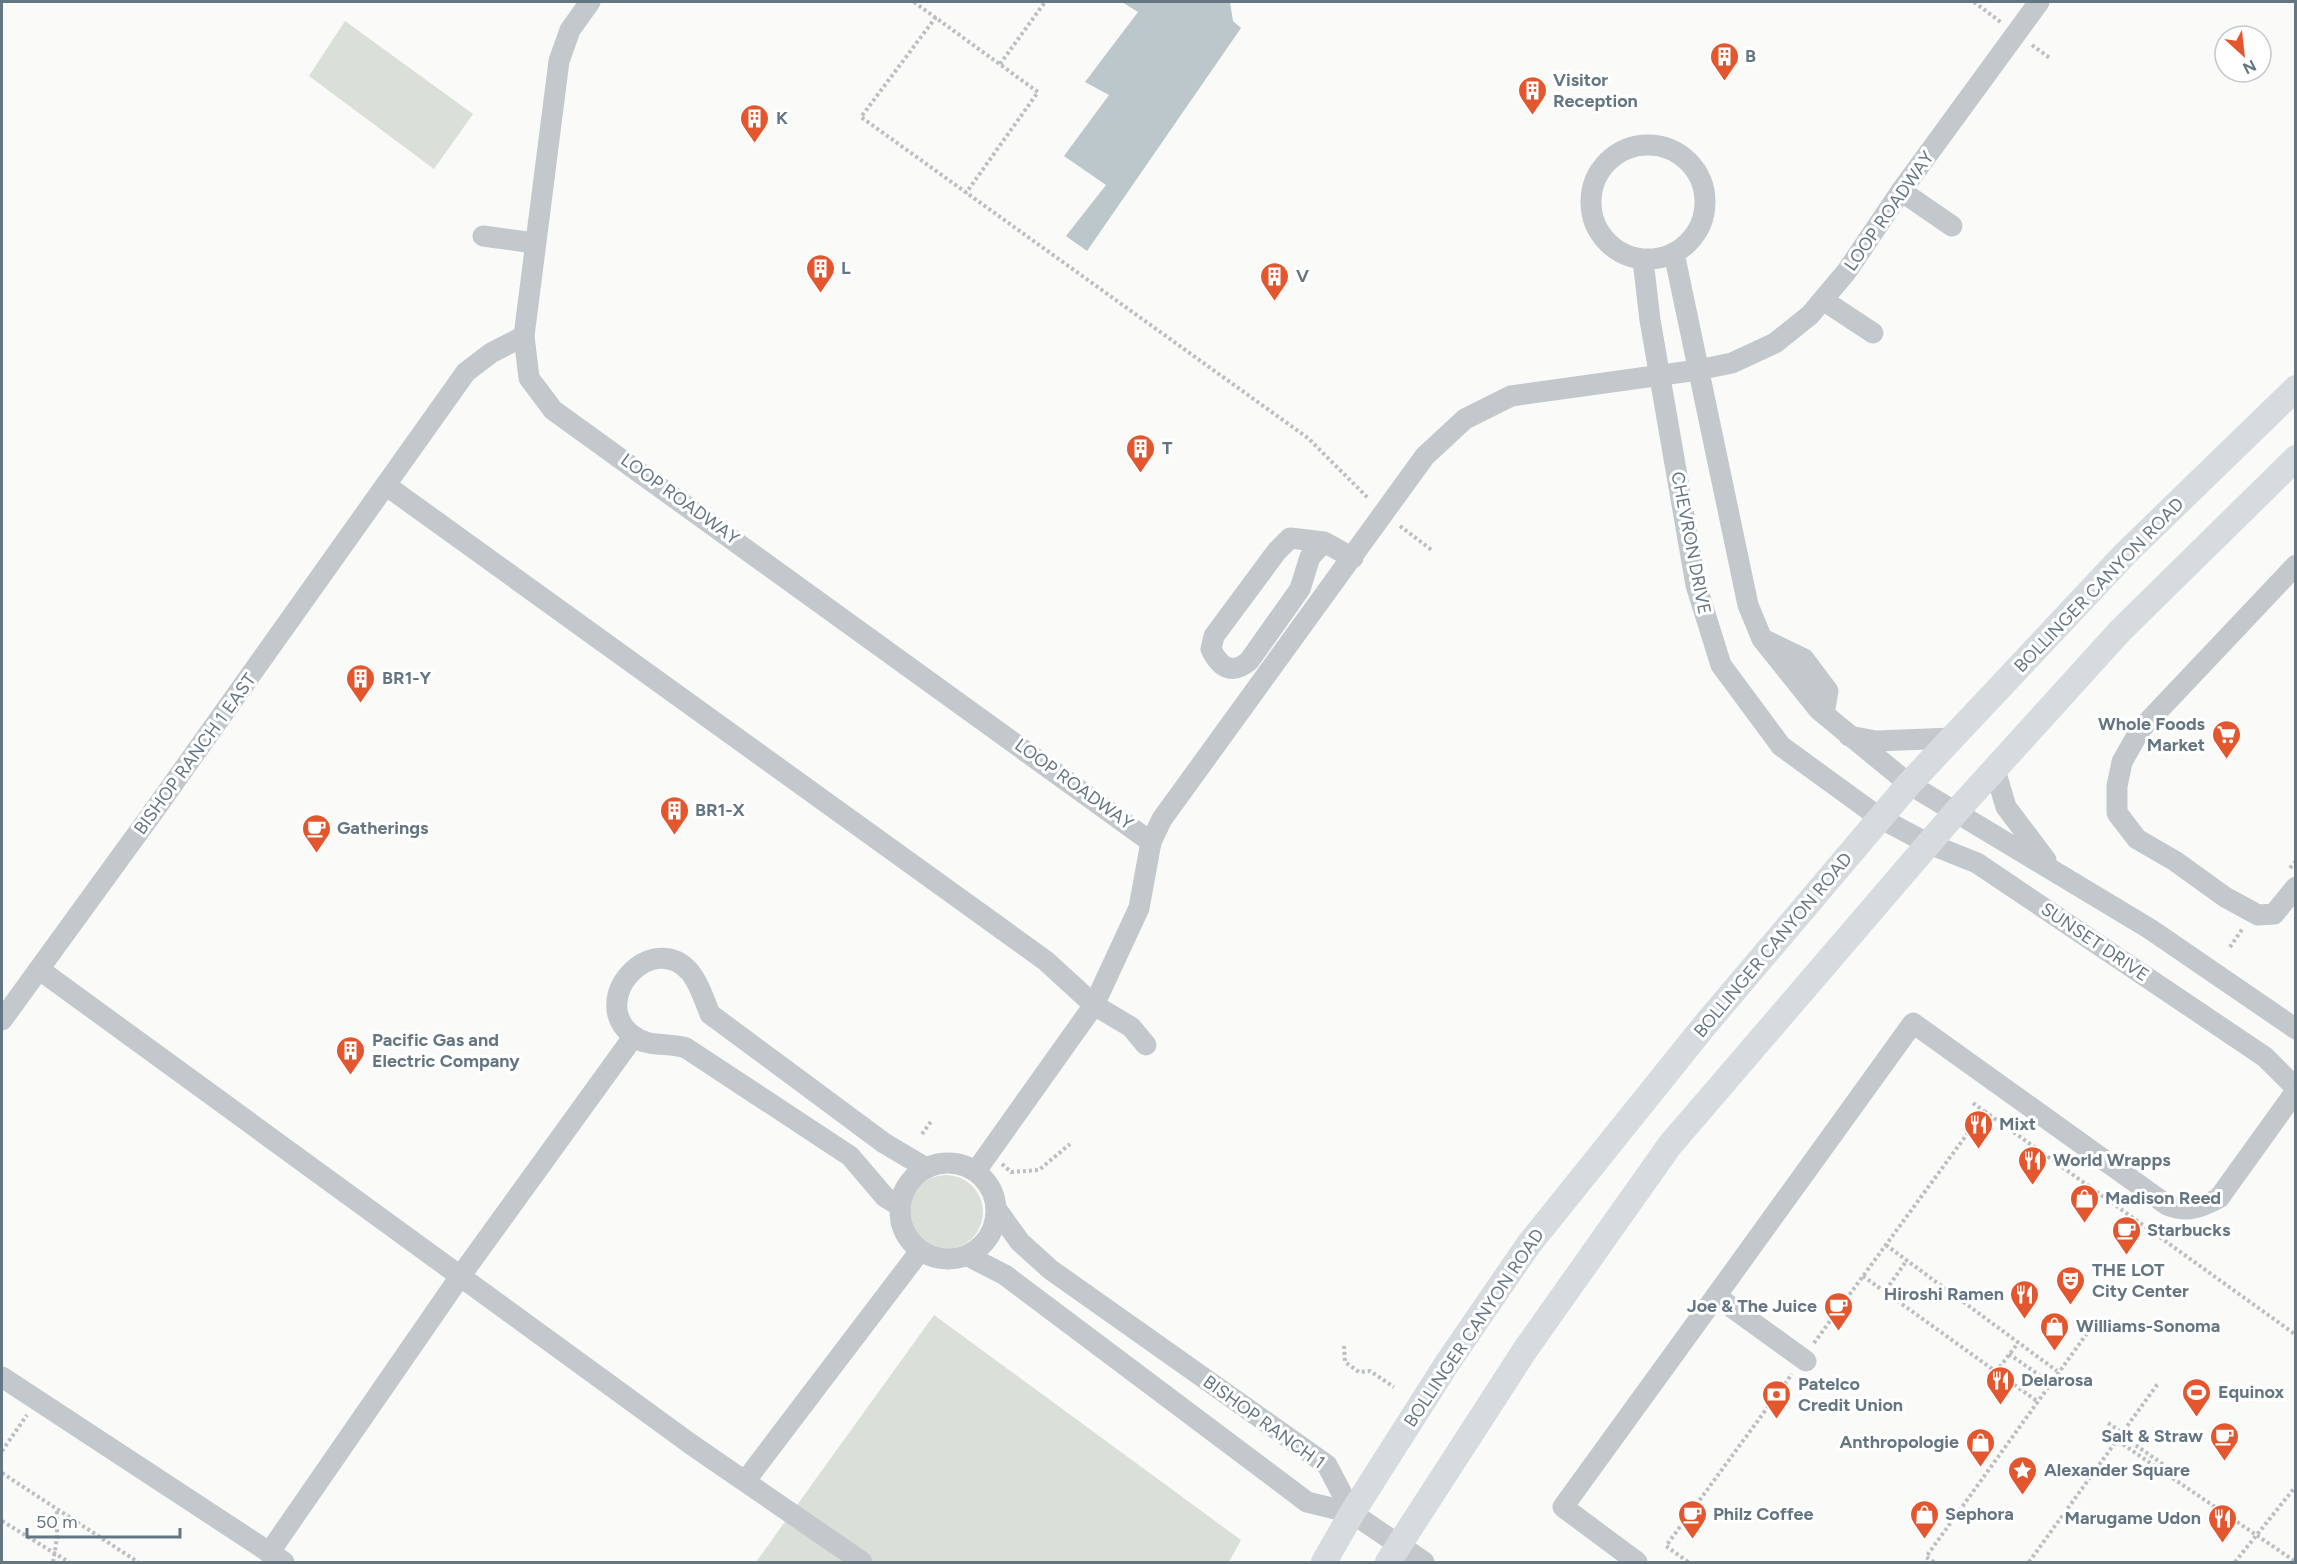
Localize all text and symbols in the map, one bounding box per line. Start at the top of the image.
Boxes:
north arrow [2213,24,2273,84]
building icon: B [1708,40,1740,82]
place label: B [1745,45,1756,67]
text: N [2240,56,2259,78]
place label: Visitor Reception [1553,69,1638,112]
building icon: Visitor Reception [1516,74,1548,116]
building icon: K [739,102,771,144]
place label: K [776,107,788,129]
street label: LOOP ROADWAY [1840,147,1939,275]
building icon: L [804,252,836,294]
place label: L [841,257,851,279]
building icon: V [1259,260,1291,302]
place label: V [1296,265,1309,287]
building icon: T [1125,432,1157,474]
place label: T [1162,437,1173,459]
street label: LOOP ROADWAY [616,449,744,549]
street label: CHEVRON DRIVE [1666,470,1716,616]
street label: BOLLINGER CANYON ROAD [2010,493,2188,677]
building icon: BR1-Y [345,662,377,704]
place label: BR1-Y [382,667,432,689]
street label: BISHOP RANCH 1 EAST [129,669,261,839]
place label: Whole Foods Market [2098,713,2206,756]
supermarket icon: Whole Foods Market [2210,718,2242,760]
street label: LOOP ROADWAY [1010,734,1138,834]
building icon: BR1-X [658,794,690,836]
place label: BR1-X [695,799,746,821]
cafe icon: Gatherings [300,812,332,854]
place label: Gatherings [337,817,429,839]
street label: BOLLINGER CANYON ROAD [1689,848,1857,1042]
street label: SUNSET DRIVE [2037,898,2153,986]
place label: Pacific Gas and Electric Company [372,1029,520,1072]
building icon: Pacific Gas and Electric Company [335,1034,367,1076]
restaurant icon: Mixt [1962,1108,1994,1150]
place label: Mixt [1999,1113,2036,1135]
restaurant icon: World Wrapps [2016,1144,2048,1186]
place label: World Wrapps [2053,1149,2171,1171]
shop icon: Madison Reed [2068,1182,2100,1224]
place label: Madison Reed [2105,1187,2221,1209]
cafe icon: Starbucks [2110,1214,2142,1256]
place label: Starbucks [2147,1219,2231,1241]
street label: BOLLINGER CANYON ROAD [1399,1225,1549,1431]
place label: THE LOT City Center [2092,1259,2189,1302]
theatre icon: THE LOT City Center [2055,1264,2087,1306]
restaurant icon: Hiroshi Ramen [2009,1278,2041,1320]
place label: Hiroshi Ramen [1884,1283,2004,1305]
cafe icon: Joe & The Juice [1822,1290,1854,1332]
place label: Joe & The Juice [1687,1295,1817,1317]
shop icon: Williams-Sonoma [2039,1310,2071,1352]
place label: Williams-Sonoma [2076,1315,2220,1337]
restaurant icon: Delarosa [1984,1364,2016,1406]
place label: Delarosa [2021,1369,2093,1391]
street label: BISHOP RANCH 1 [1199,1370,1329,1474]
place label: Patelco Credit Union [1798,1373,1903,1416]
sports icon: Equinox [2181,1376,2213,1418]
bank icon: Patelco Credit Union [1761,1378,1793,1420]
place label: Equinox [2218,1381,2285,1403]
cafe icon: Salt & Straw [2208,1420,2240,1462]
place label: Salt & Straw [2101,1425,2203,1447]
shop icon: Anthropologie [1964,1426,1996,1468]
place label: Anthropologie [1839,1431,1959,1453]
place icon: Alexander Square [2007,1454,2039,1496]
place label: Alexander Square [2044,1459,2190,1481]
cafe icon: Philz Coffee [1676,1498,1708,1540]
shop icon: Sephora [1908,1498,1940,1540]
scale bar [27,1501,180,1539]
restaurant icon: Marugame Udon [2206,1502,2238,1544]
place label: Philz Coffee [1713,1503,1814,1525]
place label: Sephora [1945,1503,2014,1525]
place label: Marugame Udon [2065,1507,2201,1529]
text: 50 m [36,1511,78,1533]

